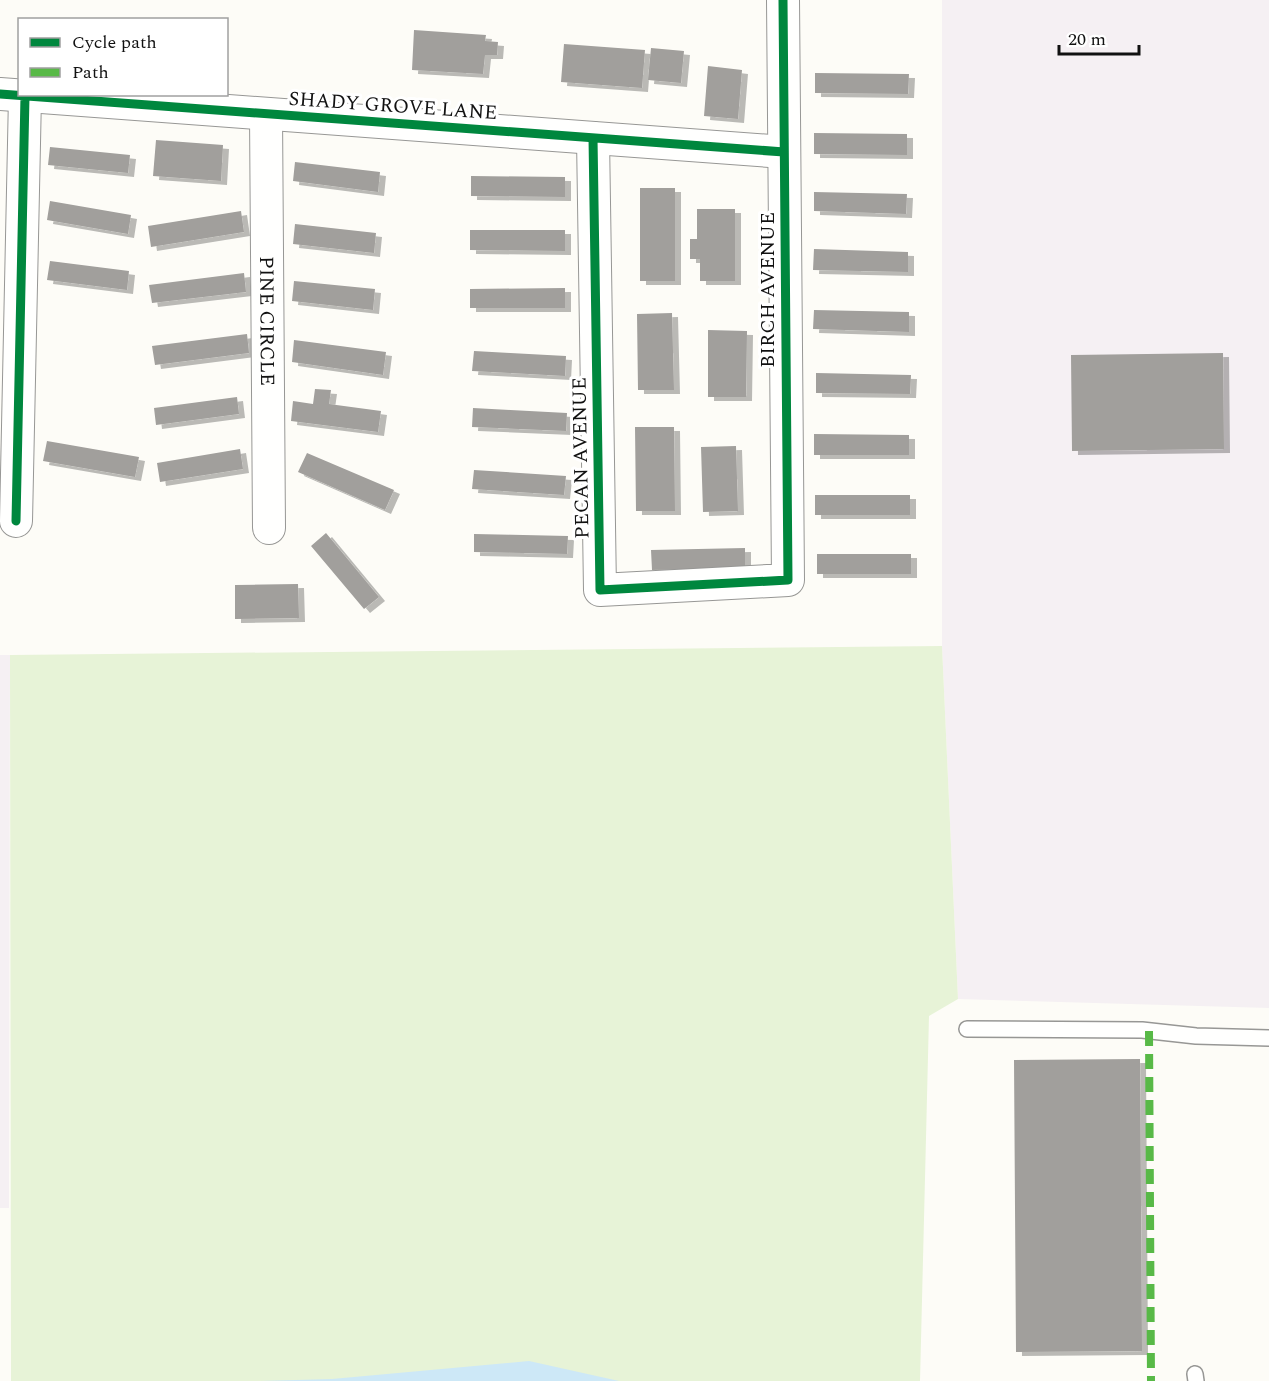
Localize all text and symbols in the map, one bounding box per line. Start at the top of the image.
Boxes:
legend [18,18,228,96]
scale bar [1059,18,1138,56]
text: 20 m [1068,26,1106,53]
text: Cycle path [72,29,157,56]
text: Path [72,59,109,86]
street label: SHADY GROVE LANE [288,84,498,128]
street label: BIRCH AVENUE [753,212,783,368]
street label: PINE CIRCLE [251,256,282,386]
street label: PECAN AVENUE [565,377,597,539]

